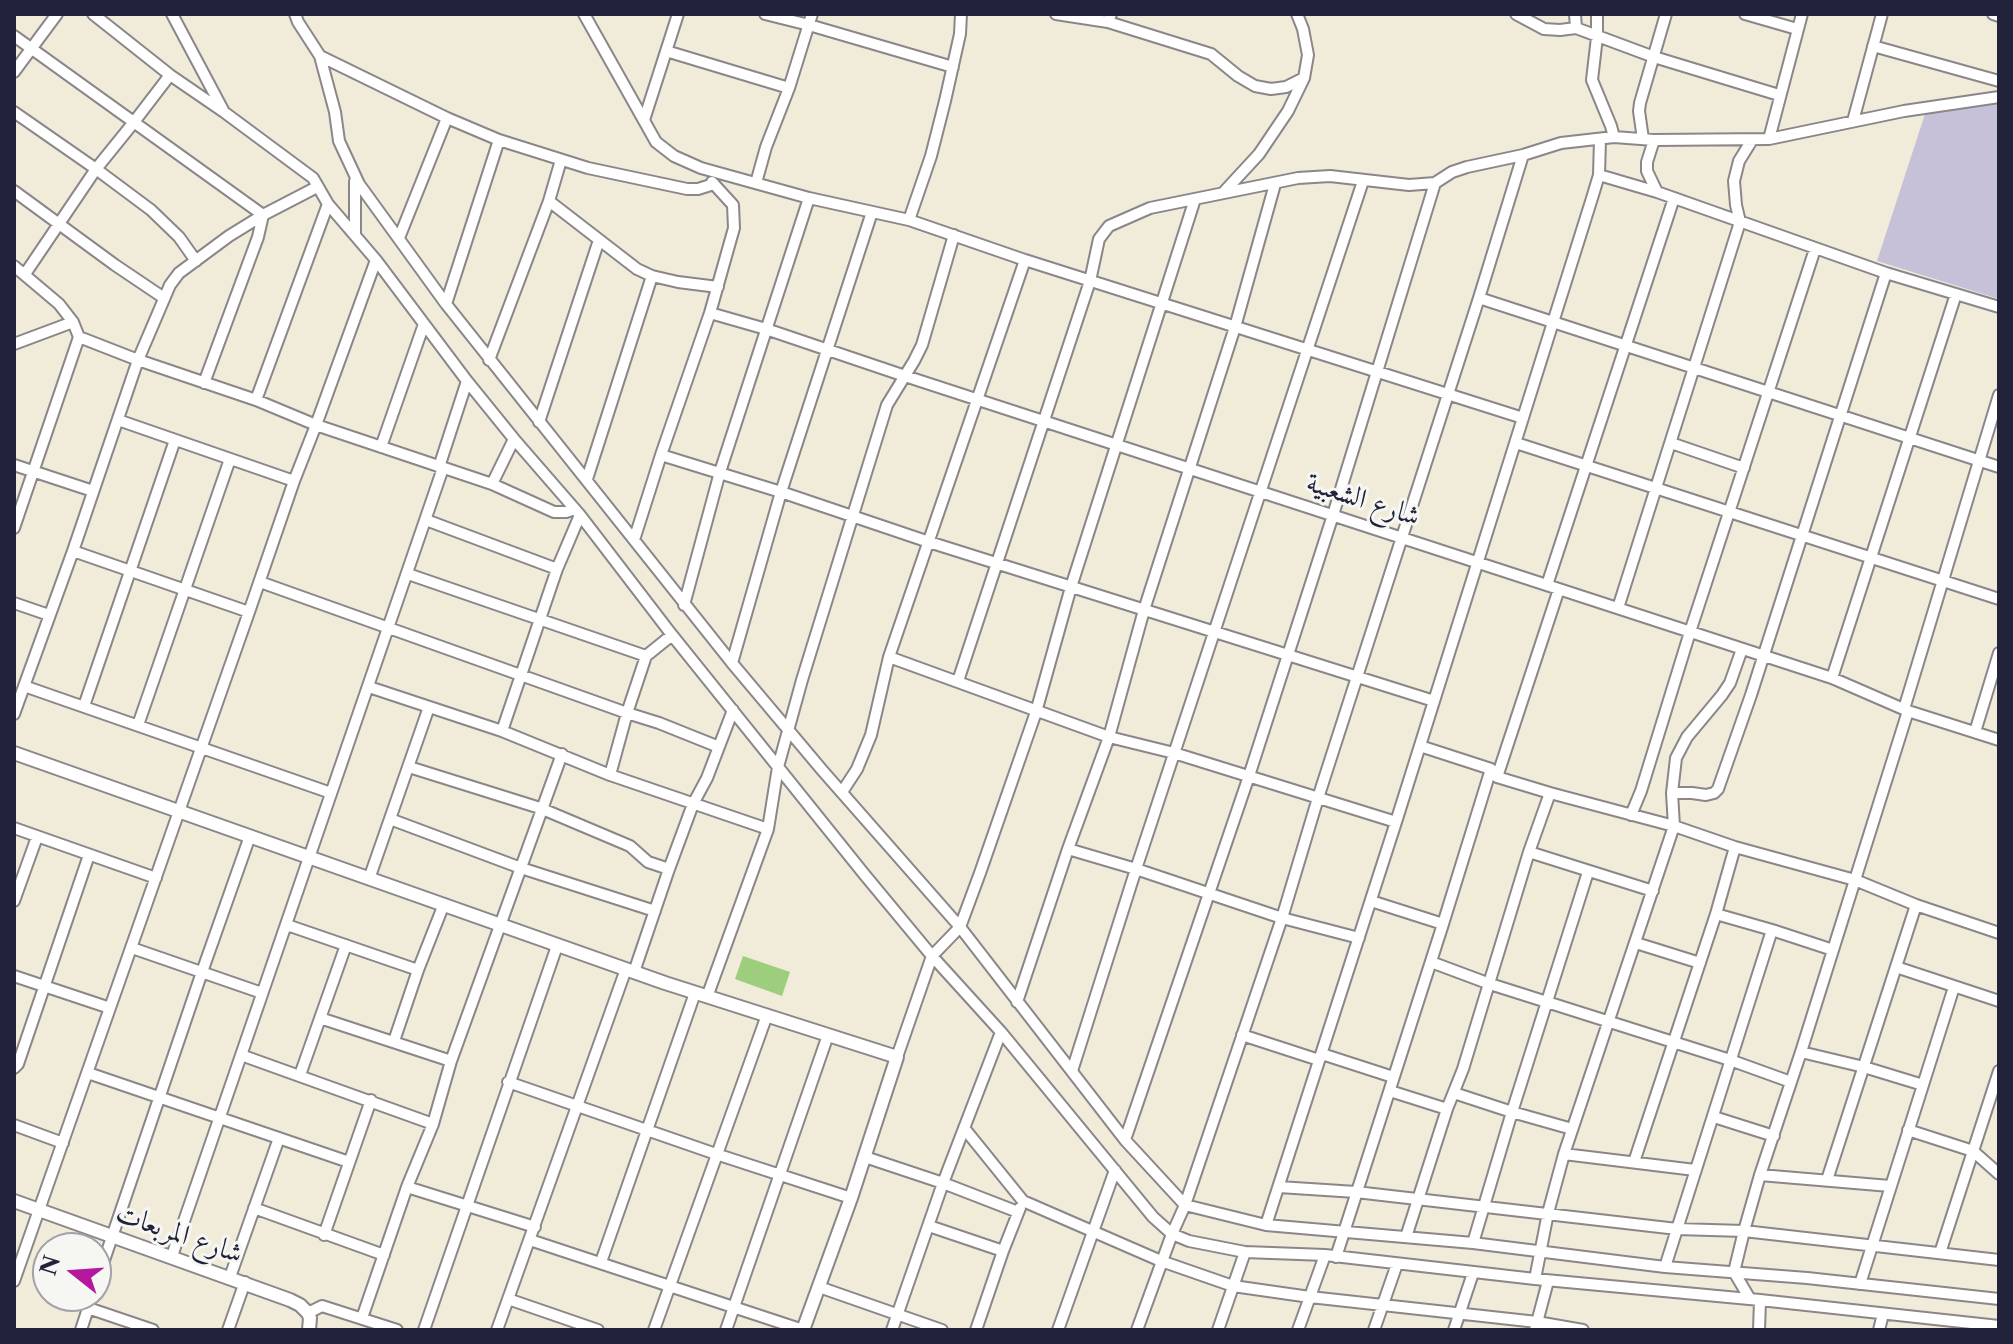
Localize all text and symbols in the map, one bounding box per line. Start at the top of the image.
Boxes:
street label: شارع الشعبية [1302,466,1424,534]
street label: شارع المربعات [111,1197,247,1271]
north arrow [32,1232,112,1312]
text: N [35,1252,66,1279]

